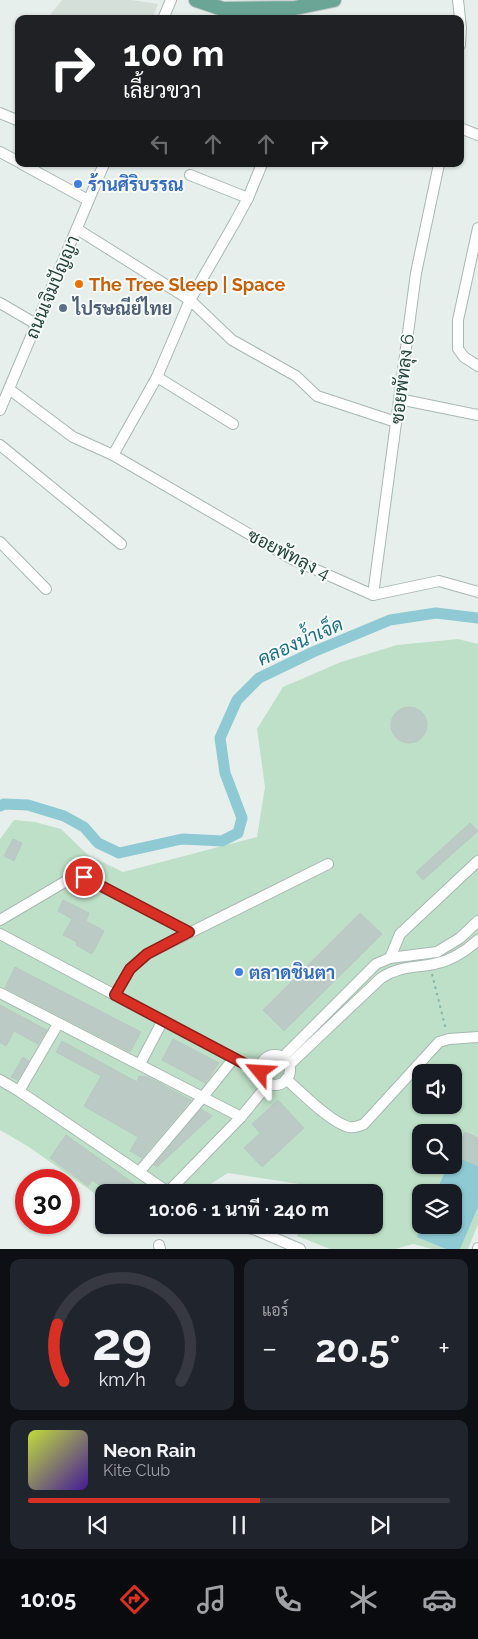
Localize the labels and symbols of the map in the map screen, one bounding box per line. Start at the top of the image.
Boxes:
place label: ร้านศิริบรรณ [88,173,184,195]
marker: ร้านศิริบรรณ [72,178,84,190]
street label: ถนนเจิมปัญญา [21,232,84,342]
place label: The Tree Sleep | Space [89,274,286,295]
marker: The Tree Sleep | Space [73,278,85,290]
place label: ไปรษณีย์ไทย [71,296,172,319]
marker: ไปรษณีย์ไทย [57,302,69,314]
street label: ซอยพัทลุง 6 [386,333,420,426]
street label: ซอยพัทลุง 4 [243,524,334,586]
water label: คลองน้ำเจ็ด [252,609,346,670]
pin [63,856,105,898]
place label: ตลาดชินตา [249,961,335,983]
marker: ตลาดชินตา [233,966,245,978]
position arrow [233,1045,285,1097]
speed limit sign: 30 [15,1169,80,1234]

